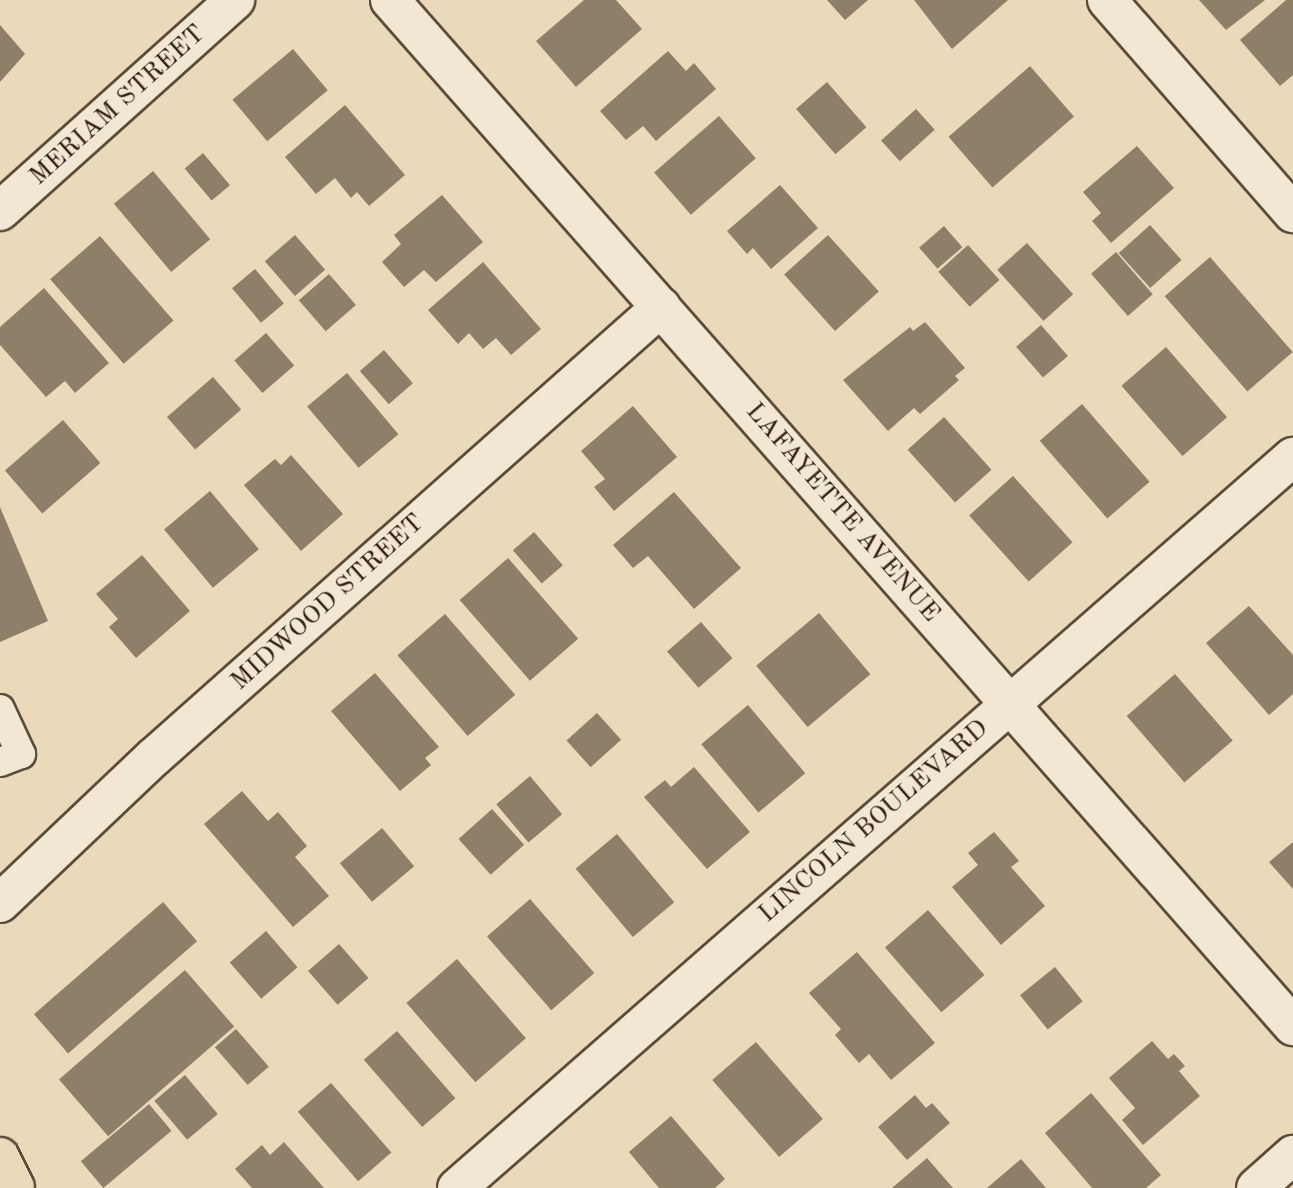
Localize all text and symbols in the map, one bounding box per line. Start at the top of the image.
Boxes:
street label: MERIAM STREET [24,19,212,193]
street label: LAFAYETTE AVENUE [738,397,946,629]
street label: MIDWOOD STREET [225,508,431,698]
street label: LINCOLN BOULEVARD [753,714,995,930]

